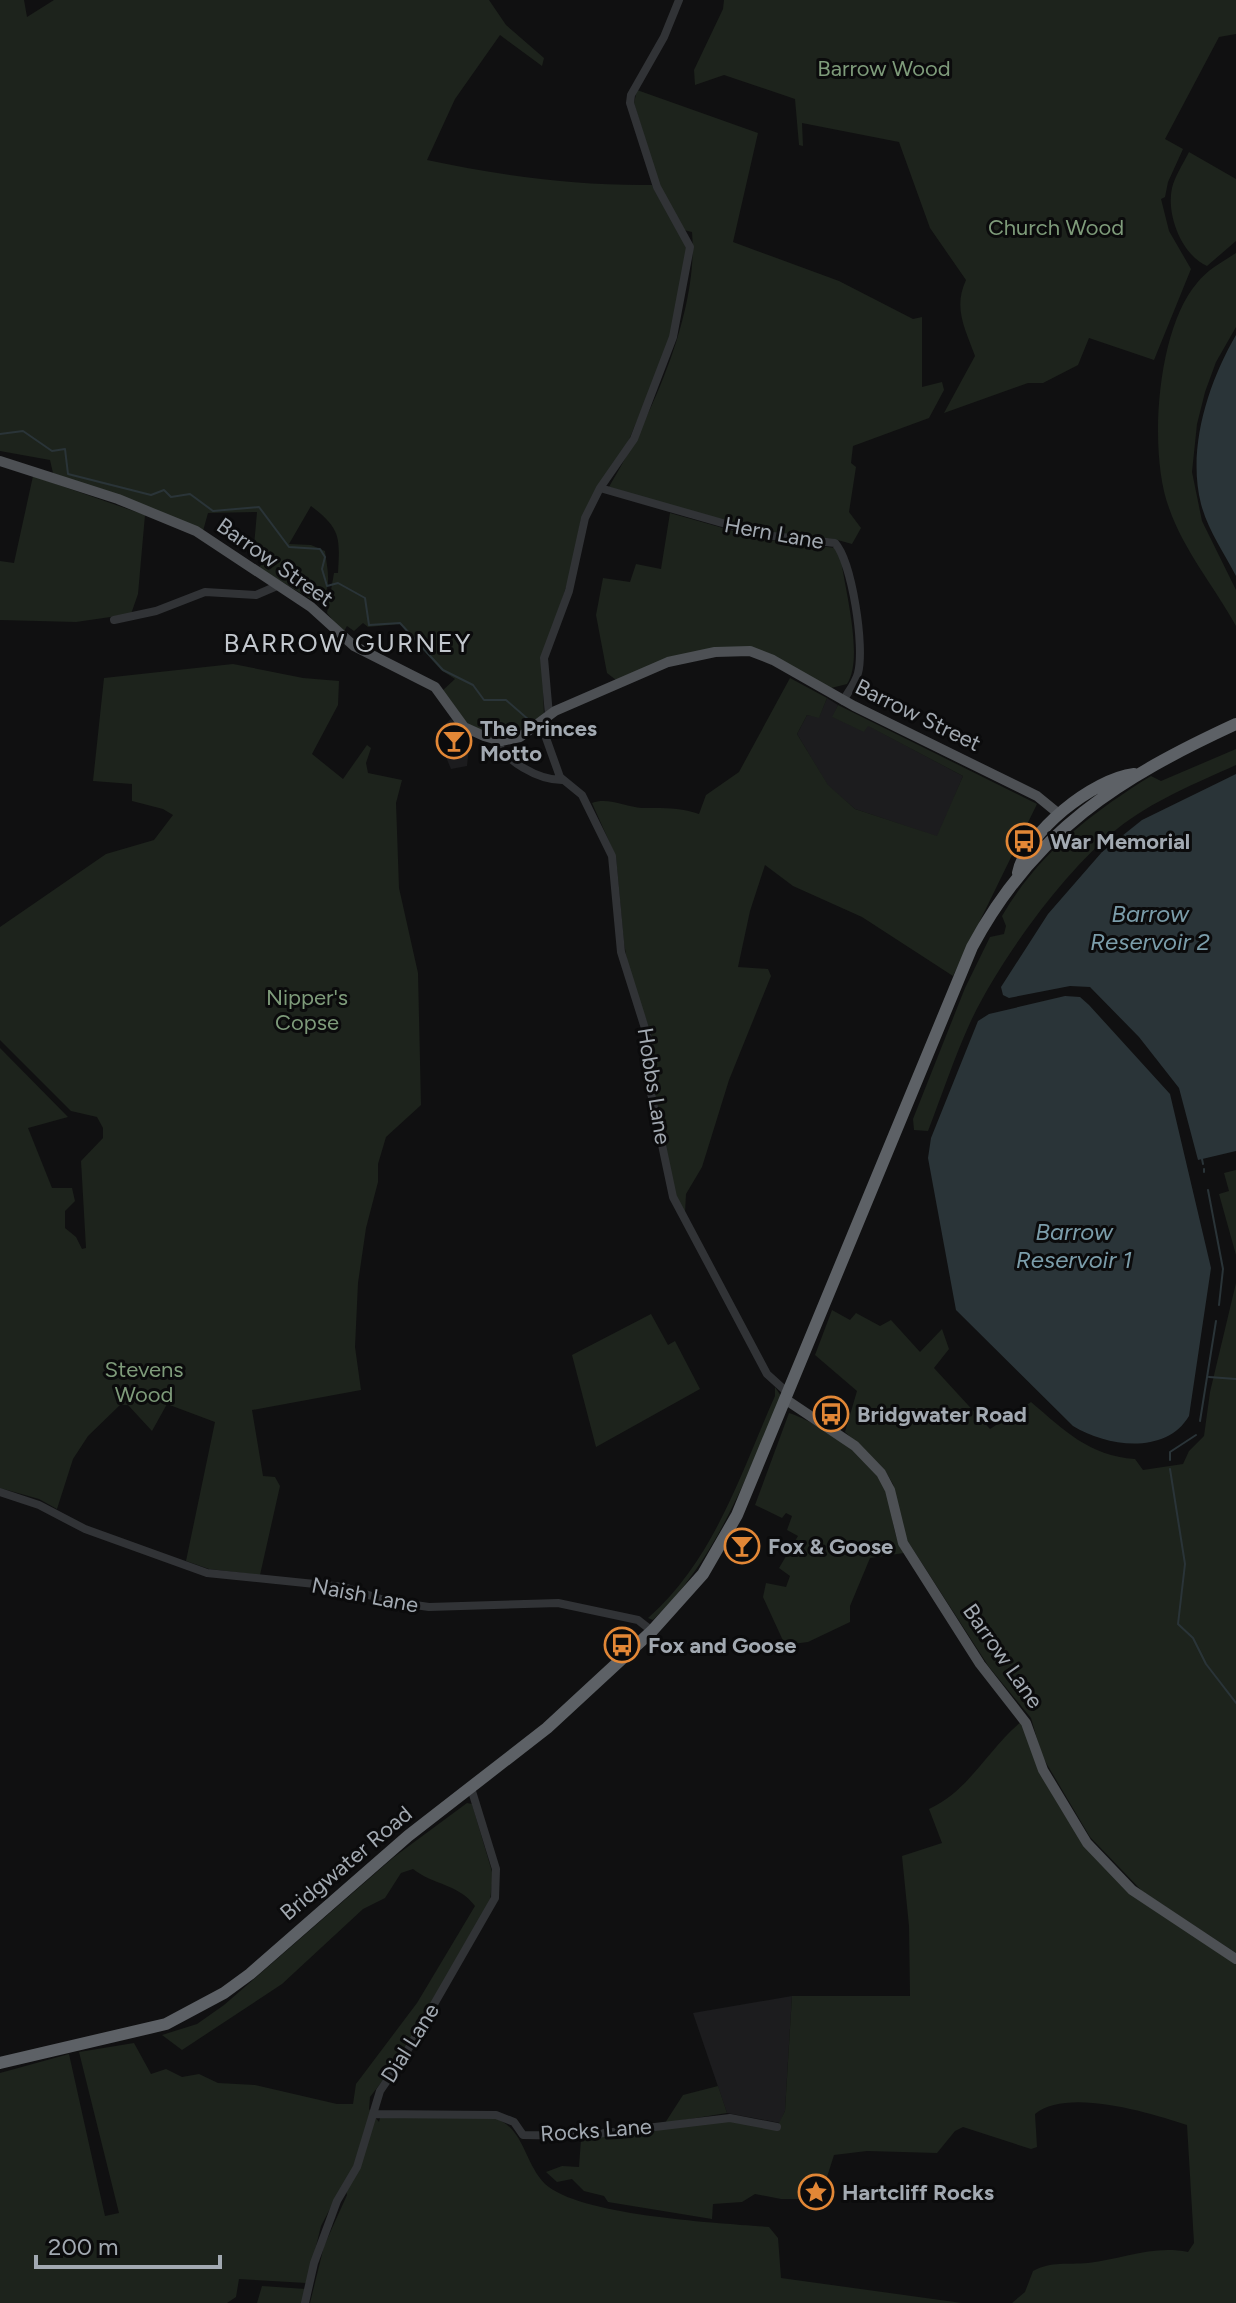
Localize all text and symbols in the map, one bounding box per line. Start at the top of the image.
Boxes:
park label: Barrow Wood [817,55,951,82]
park label: Church Wood [988,214,1124,241]
street label: Hern Lane [722,511,826,555]
street label: Barrow Street [211,512,339,612]
district label: BARROW GURNEY [224,627,473,659]
street label: Barrow Street [851,673,985,757]
place label: The Princes Motto [480,715,597,767]
bar icon: The Princes Motto [435,722,473,760]
bus stop icon: War Memorial [1005,822,1043,860]
place label: War Memorial [1050,828,1190,855]
water label: Barrow Reservoir 2 [1090,899,1211,956]
park label: Nipper's Copse [266,984,348,1036]
street label: Hobbs Lane [631,1026,677,1146]
water label: Barrow Reservoir 1 [1016,1217,1132,1274]
park label: Stevens Wood [104,1356,184,1408]
bus stop icon: Bridgwater Road [812,1395,850,1433]
place label: Bridgwater Road [857,1401,1027,1428]
bar icon: Fox & Goose [723,1527,761,1565]
place label: Fox & Goose [768,1533,893,1560]
street label: Naish Lane [309,1571,421,1619]
street label: Barrow Lane [957,1598,1049,1714]
bus stop icon: Fox and Goose [603,1626,641,1664]
place label: Fox and Goose [648,1632,796,1659]
street label: Bridgwater Road [275,1800,417,1926]
street label: Dial Lane [375,1998,445,2088]
street label: Rocks Lane [539,2113,653,2147]
place icon: Hartcliff Rocks [797,2173,835,2211]
place label: Hartcliff Rocks [842,2179,994,2206]
scale bar [36,2219,220,2269]
text: 200 m [48,2232,119,2261]

